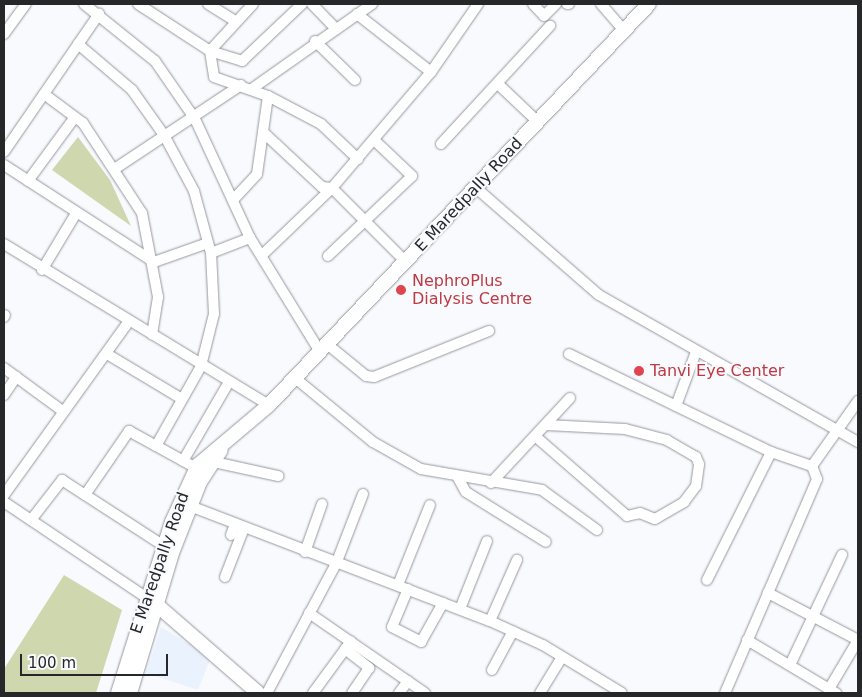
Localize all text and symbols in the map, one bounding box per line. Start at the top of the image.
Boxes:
street label: E Maredpally Road [411,134,527,256]
place label: NephroPlus Dialysis Centre [412,271,532,309]
marker: NephroPlus Dialysis Centre [394,283,408,297]
place label: Tanvi Eye Center [650,361,784,381]
marker: Tanvi Eye Center [632,364,646,378]
street label: E Maredpally Road [127,490,193,636]
scale bar [22,644,170,676]
text: 100 m [28,654,76,672]

